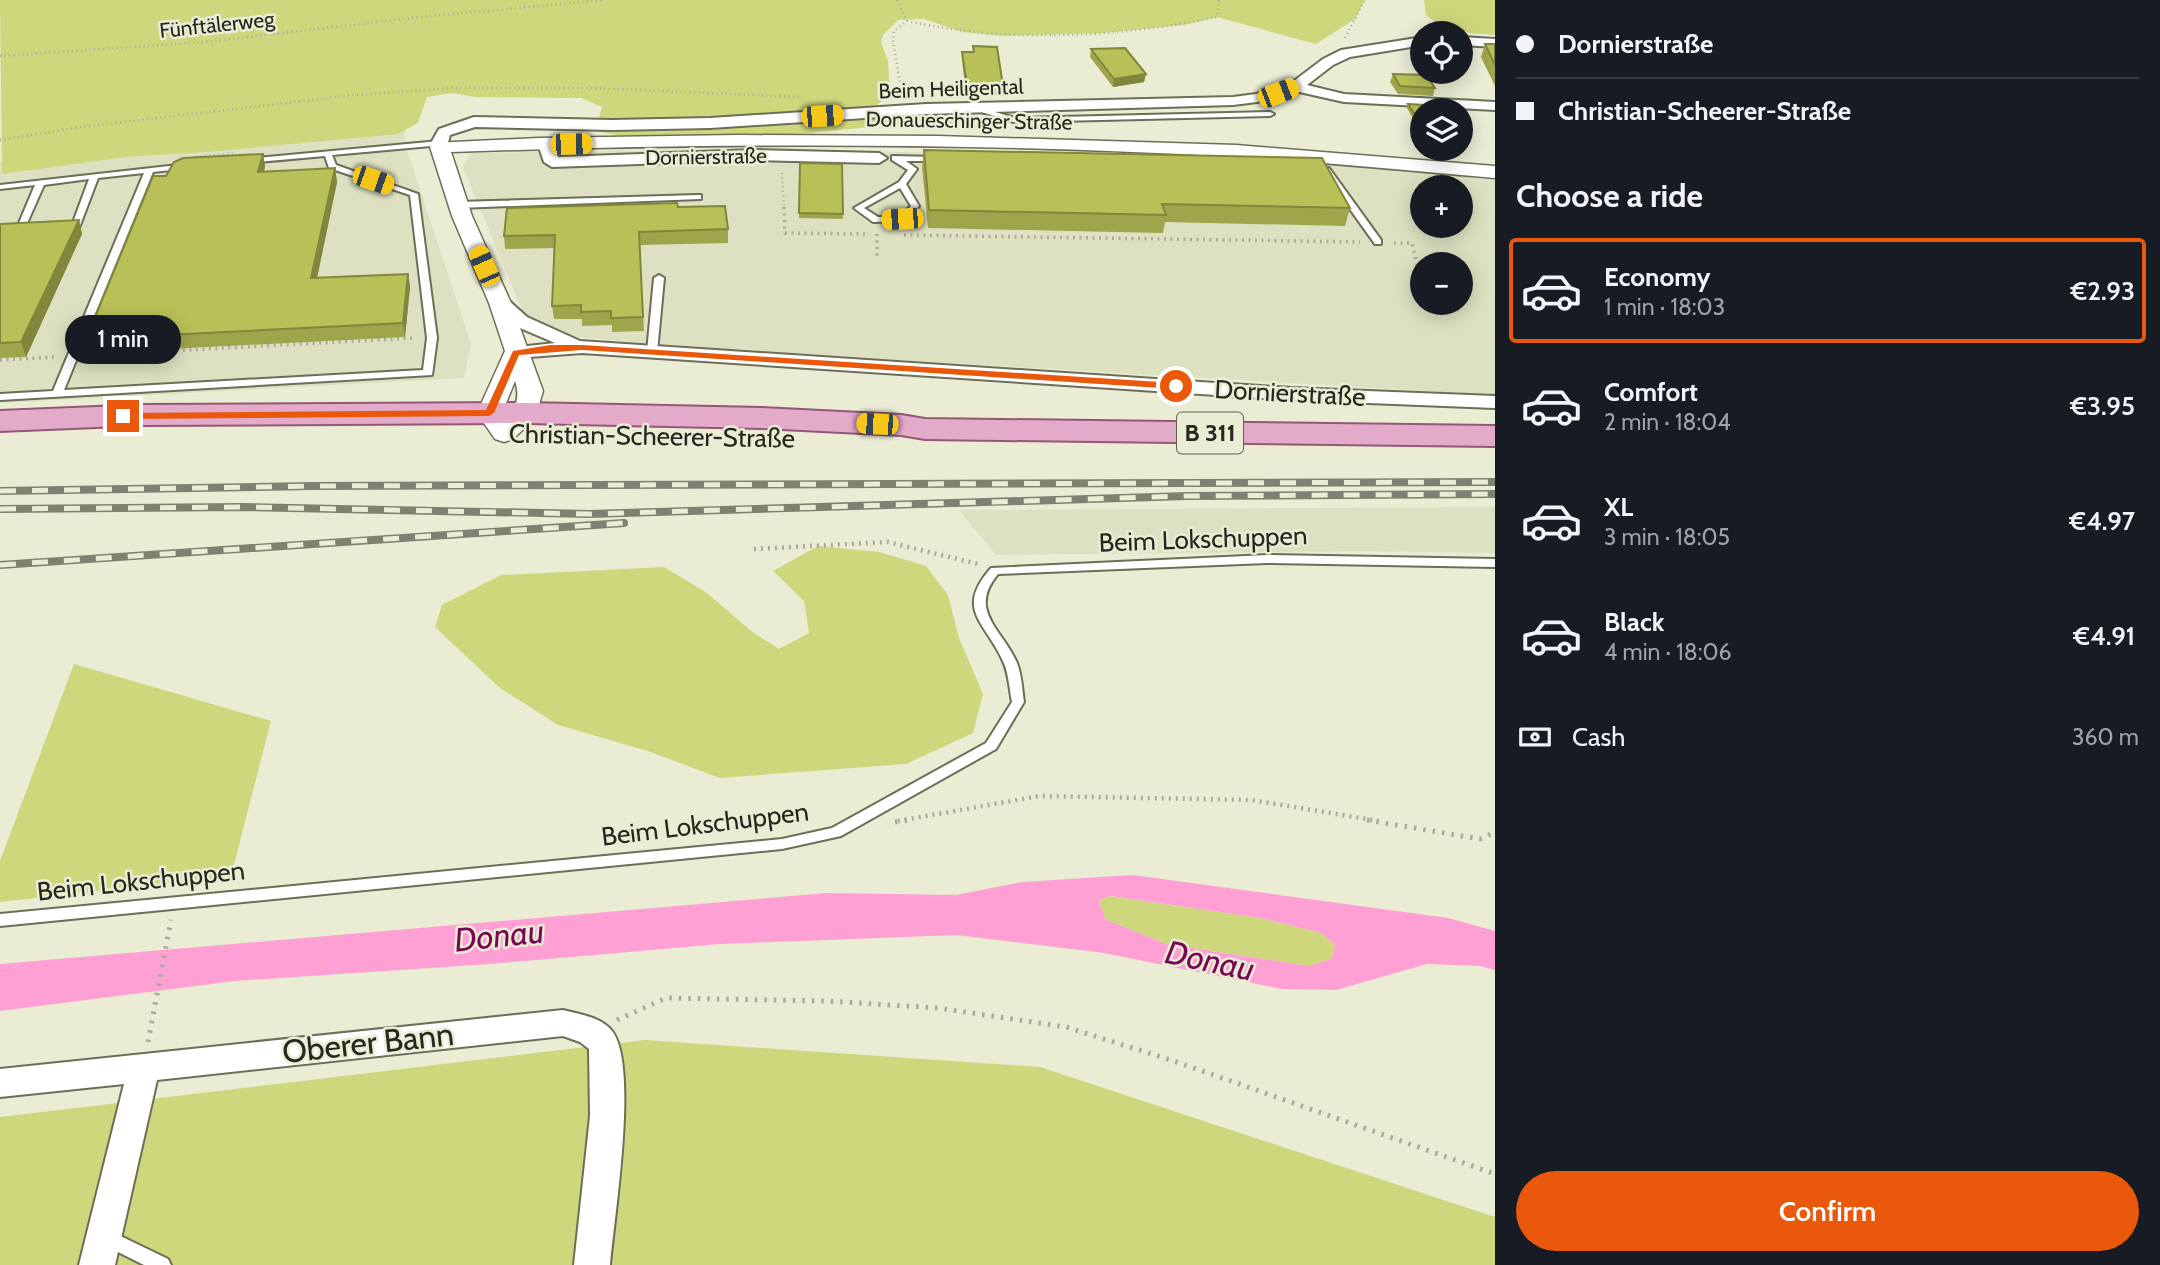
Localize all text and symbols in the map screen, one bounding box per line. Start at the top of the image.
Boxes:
street label: Fünftälerweg [158,6,276,43]
map controls [1410,21,1473,315]
button: locate [1410,21,1473,84]
text: Dornierstraße [1558,28,1713,60]
street label: Beim Heiligental [878,73,1024,104]
car [1255,76,1302,110]
text: Christian-Scheerer-Straße [1558,95,1851,127]
button: layers [1410,98,1473,161]
car [801,104,844,128]
street label: Donaueschinger Straße [865,106,1073,135]
car [550,133,593,155]
street label: Dornierstraße [645,143,767,170]
car [350,163,397,197]
button: + [1410,175,1473,238]
text: Choose a ride [1516,176,1703,215]
car [881,207,924,231]
car [466,243,503,289]
button: − [1410,252,1473,315]
icon: car [1520,259,1583,322]
text: Economy [1604,261,1710,293]
text: €2.93 [2070,275,2135,307]
text: 1 min · 18:03 [1604,293,1725,321]
callout: 1 min [65,314,181,364]
text: 1 min [97,325,149,353]
route start [1160,370,1192,402]
street label: Dornierstraße [1214,373,1366,413]
icon: car [1520,374,1583,437]
text: Comfort [1604,376,1698,408]
text: €3.95 [2070,390,2135,422]
route end [107,400,139,432]
text: 2 min · 18:04 [1604,408,1731,436]
road number: B 311 [1177,412,1243,453]
car [856,413,899,435]
street label: Christian-Scheerer-Straße [509,418,795,454]
icon: car [1520,489,1583,552]
text: XL [1604,491,1633,523]
text: €4.97 [2069,505,2135,537]
street label: Beim Lokschuppen [1098,519,1308,559]
text: 3 min · 18:05 [1604,523,1730,551]
icon: car [1520,604,1583,667]
text: Black [1604,606,1664,638]
text: €4.91 [2073,620,2135,652]
text: 4 min · 18:06 [1604,638,1732,666]
icon: cash [1516,718,1554,756]
text: Cash [1572,721,1625,753]
text: 360 m [2072,723,2139,751]
street label: Beim Lokschuppen [599,795,811,853]
street label: Beim Lokschuppen [35,854,247,908]
water label: Donau [452,910,546,960]
water label: Donau [1162,931,1258,989]
street label: Oberer Bann [280,1014,456,1071]
button: Confirm [1516,1171,2139,1251]

